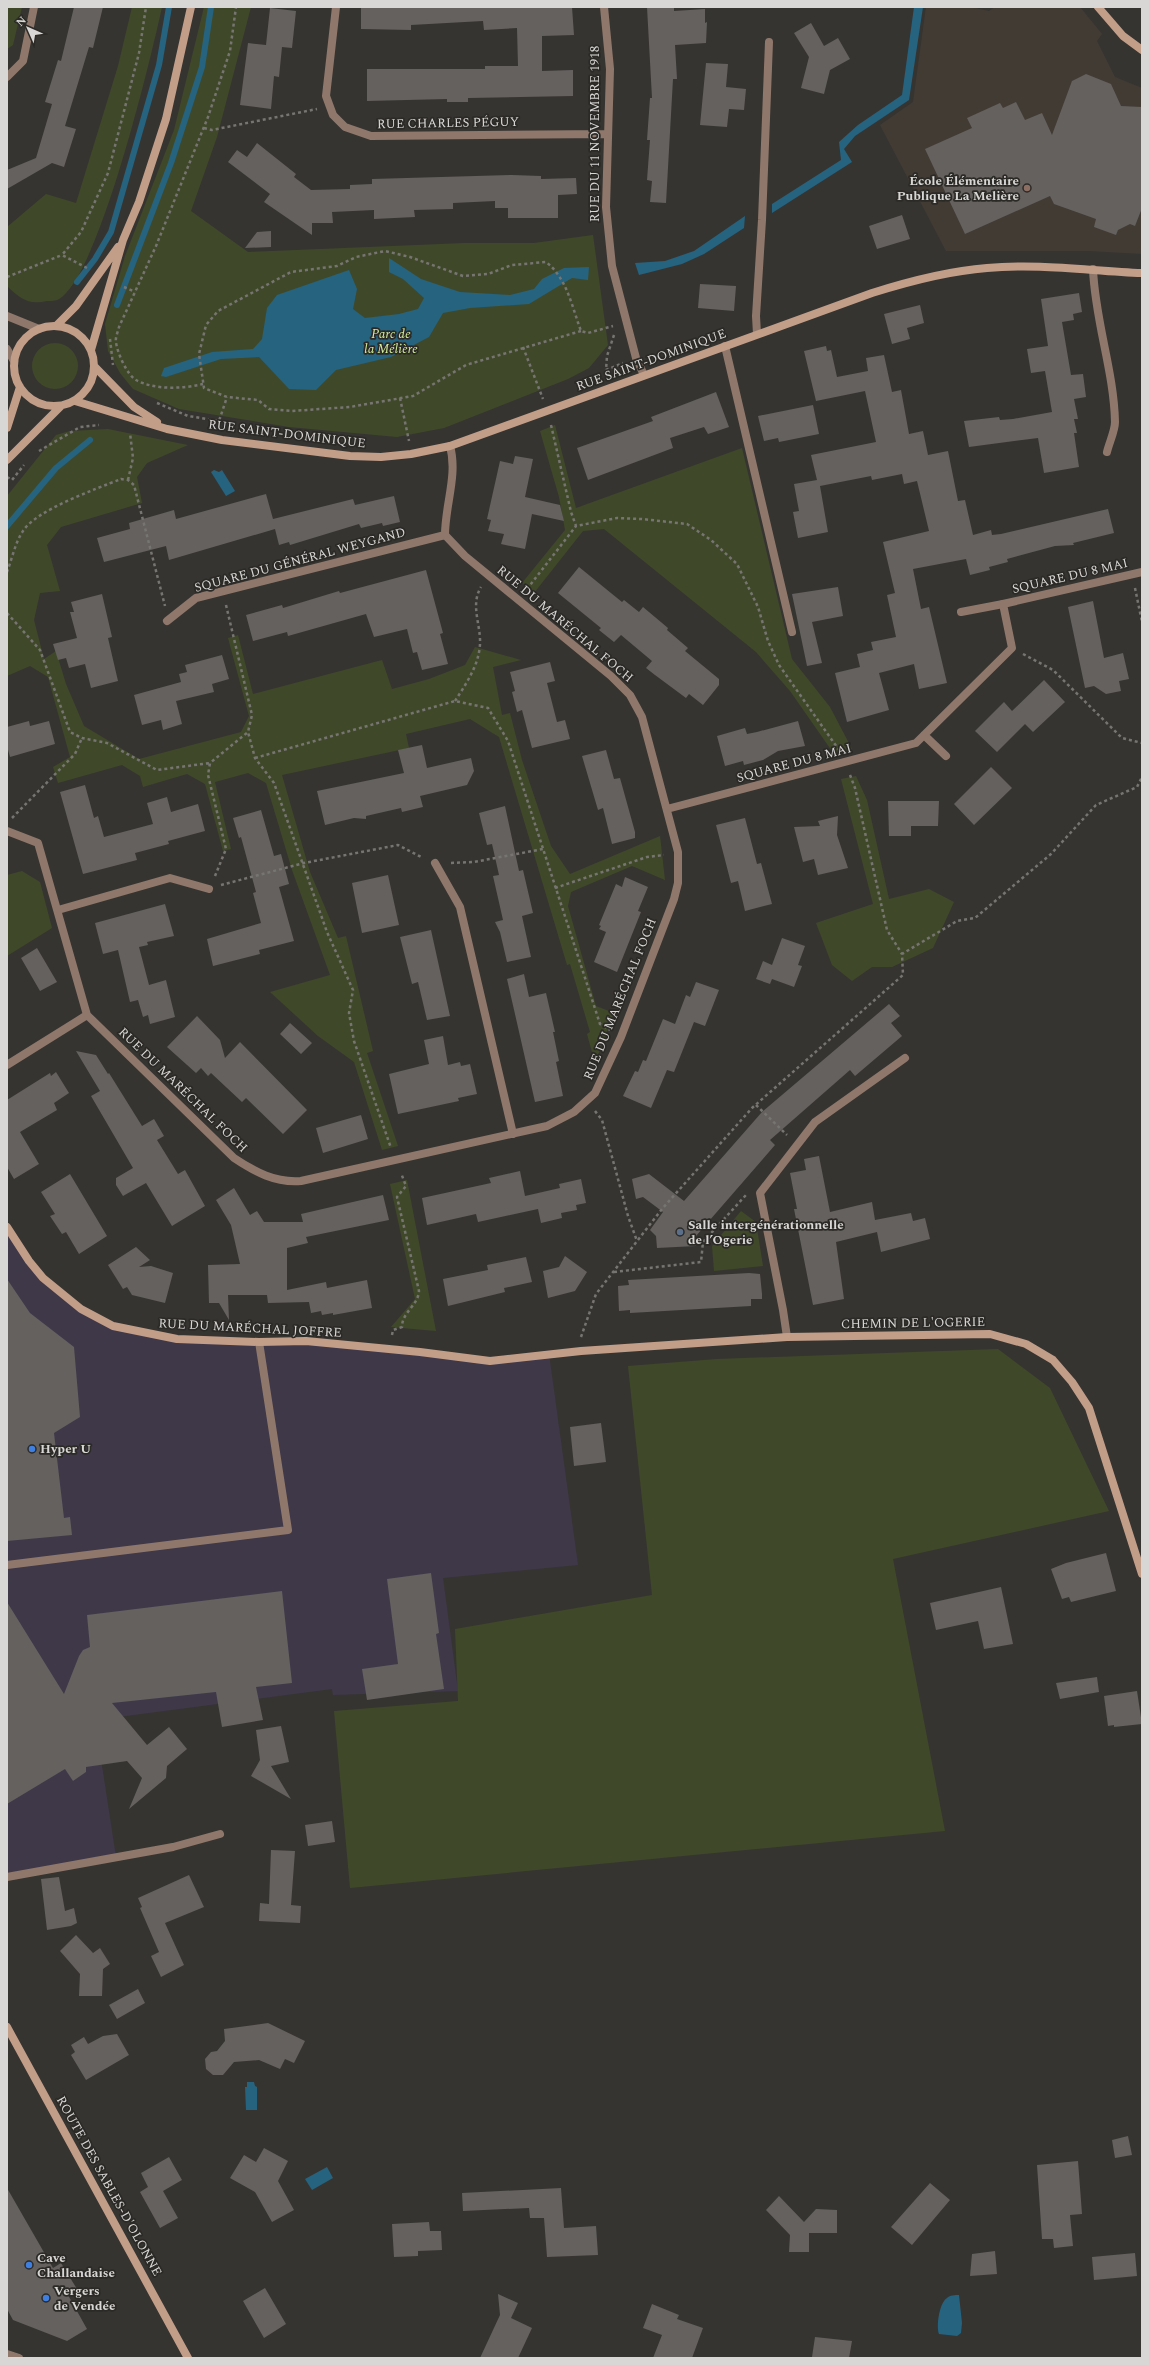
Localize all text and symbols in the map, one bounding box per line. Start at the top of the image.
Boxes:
north arrow [8,8,48,48]
text: N [12,12,30,30]
street label: RUE DU 11 NOVEMBRE 1918 [585,46,605,222]
street label: RUE CHARLES PÉGUY [377,112,519,134]
place label: École Élémentaire Publique La Melière [897,171,1019,206]
marker: École Élémentaire Publique La Melière [1022,183,1032,193]
street label: RUE SAINT-DOMINIQUE [573,323,729,397]
park label: Parc de la Mélière [364,324,418,359]
street label: RUE SAINT-DOMINIQUE [207,414,367,454]
street label: SQUARE DU GÉNÉRAL WEYGAND [192,522,408,598]
street label: SQUARE DU 8 MAI [1010,553,1130,599]
street label: RUE DU MARÉCHAL FOCH [492,561,638,687]
street label: SQUARE DU 8 MAI [734,738,854,788]
street label: RUE DU MARÉCHAL FOCH [578,915,662,1083]
street label: RUE DU MARÉCHAL FOCH [114,1023,252,1157]
place label: Salle intergénérationnelle de l’Ogerie [688,1215,844,1250]
marker: Salle intergénérationnelle de l’Ogerie [675,1227,685,1237]
street label: CHEMIN DE L'OGERIE [841,1312,985,1334]
street label: RUE DU MARÉCHAL JOFFRE [158,1313,342,1343]
place label: Hyper U [40,1439,91,1459]
marker: Hyper U [27,1444,37,1454]
street label: ROUTE DES SABLES-D'OLONNE [51,2092,167,2280]
place label: Cave Challandaise [37,2248,115,2283]
marker: Cave Challandaise [24,2260,34,2270]
place label: Vergers de Vendée [54,2281,116,2316]
marker: Vergers de Vendée [41,2293,51,2303]

